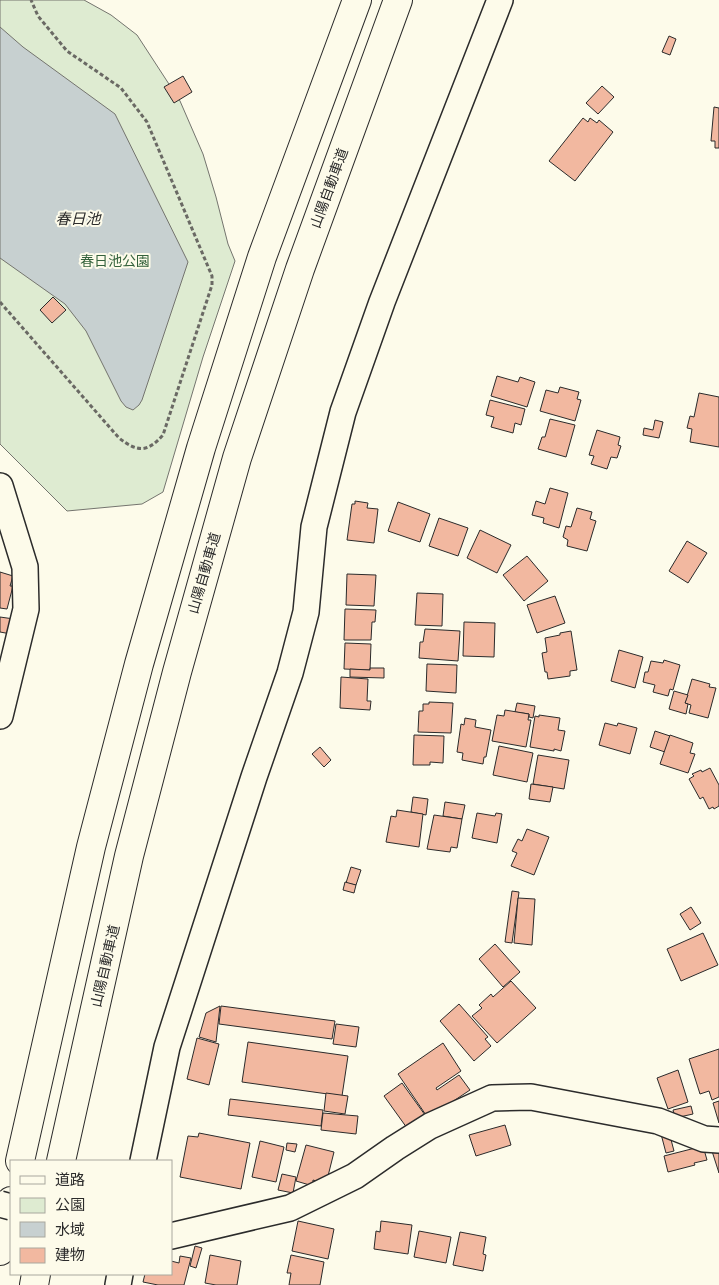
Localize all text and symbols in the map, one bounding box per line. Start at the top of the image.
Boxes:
street label: 山陽自動車道 [306,145,352,231]
water label: 春日池 [55,209,102,228]
park label: 春日池公園 [80,252,150,270]
street label: 山陽自動車道 [184,530,224,616]
street label: 山陽自動車道 [87,923,123,1009]
legend [10,1160,172,1275]
text: 道路 [55,1170,85,1189]
text: 公園 [55,1195,85,1214]
text: 水域 [55,1220,85,1239]
text: 建物 [55,1245,85,1264]

